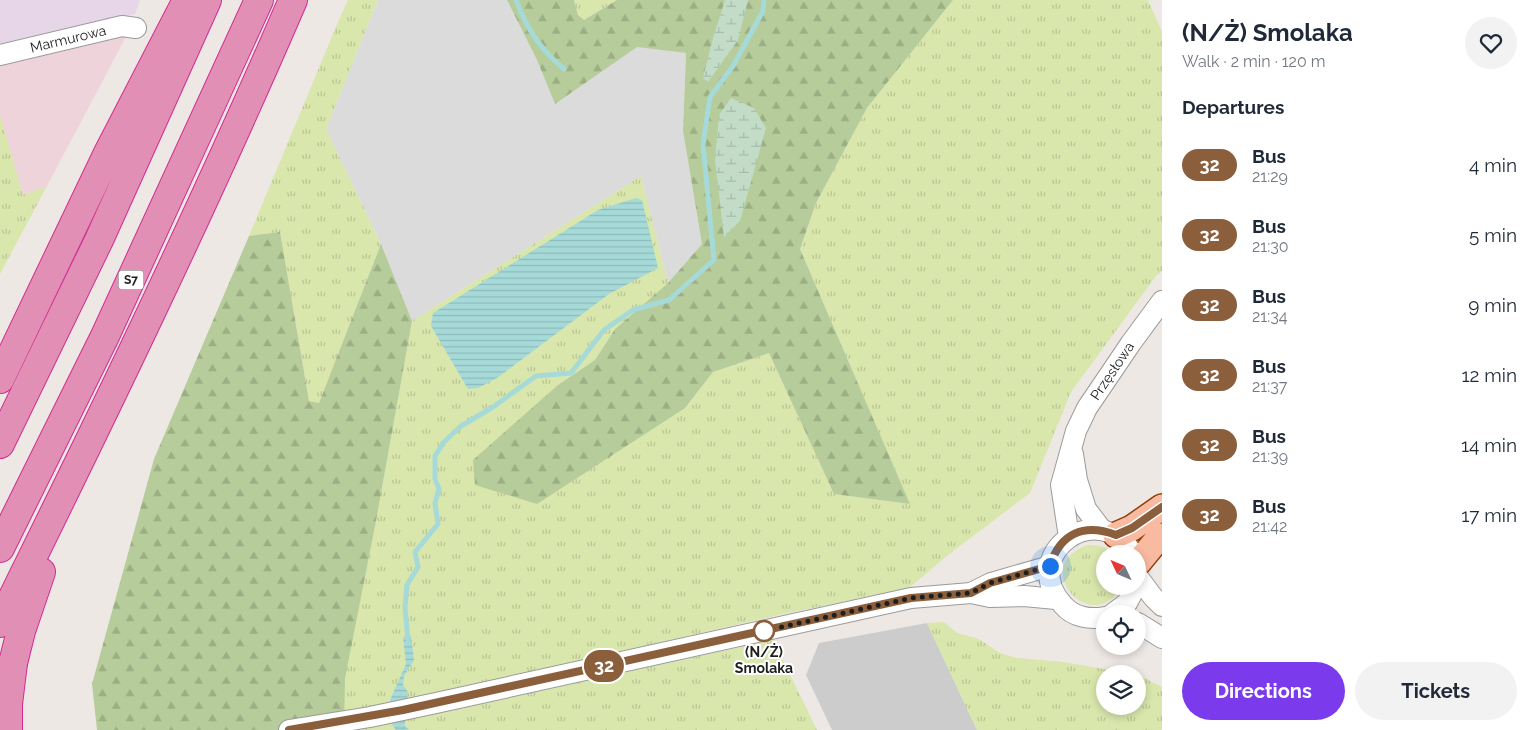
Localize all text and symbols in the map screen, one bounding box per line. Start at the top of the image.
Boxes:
button: heart [1465,17,1517,69]
text: (N/Ż) Smolaka [1182,18,1353,47]
street label: Marmurowa [28,22,108,56]
text: Walk · 2 min · 120 m [1182,52,1326,71]
text: Departures [1182,96,1284,118]
text: Bus [1252,145,1286,167]
text: 32 [1199,154,1220,175]
text: 4 min [1469,154,1517,176]
text: 21:29 [1252,167,1288,186]
text: Bus [1252,215,1286,237]
text: 32 [1199,224,1220,245]
text: 5 min [1469,224,1517,246]
text: 21:30 [1252,237,1289,256]
road number: S7 [118,270,144,290]
text: Bus [1252,285,1286,307]
text: 32 [1199,294,1220,315]
text: 9 min [1468,294,1517,316]
text: 21:34 [1252,307,1287,326]
street label: Przęsłowa [1087,339,1137,403]
text: Bus [1252,355,1286,377]
text: 32 [1199,364,1220,385]
text: 12 min [1461,364,1517,386]
text: 21:37 [1252,377,1287,396]
text: Bus [1252,425,1286,447]
text: 32 [1199,434,1220,455]
text: 14 min [1461,434,1517,456]
text: 21:39 [1252,447,1288,466]
text: Bus [1252,495,1286,517]
text: 32 [1199,504,1220,525]
text: 17 min [1461,504,1517,526]
text: 21:42 [1252,517,1287,536]
north arrow [1096,545,1146,595]
map controls [1096,545,1146,715]
your location [1038,554,1063,579]
button: locate [1096,605,1146,655]
marker: (N/Ż) Smolaka [753,620,775,642]
place label: (N/Ż) Smolaka [735,643,793,676]
line badge: 32 [582,650,626,682]
text: 32 [594,655,614,676]
button: Directions [1182,662,1345,720]
button: Tickets [1355,662,1517,720]
button: layers [1096,665,1146,715]

